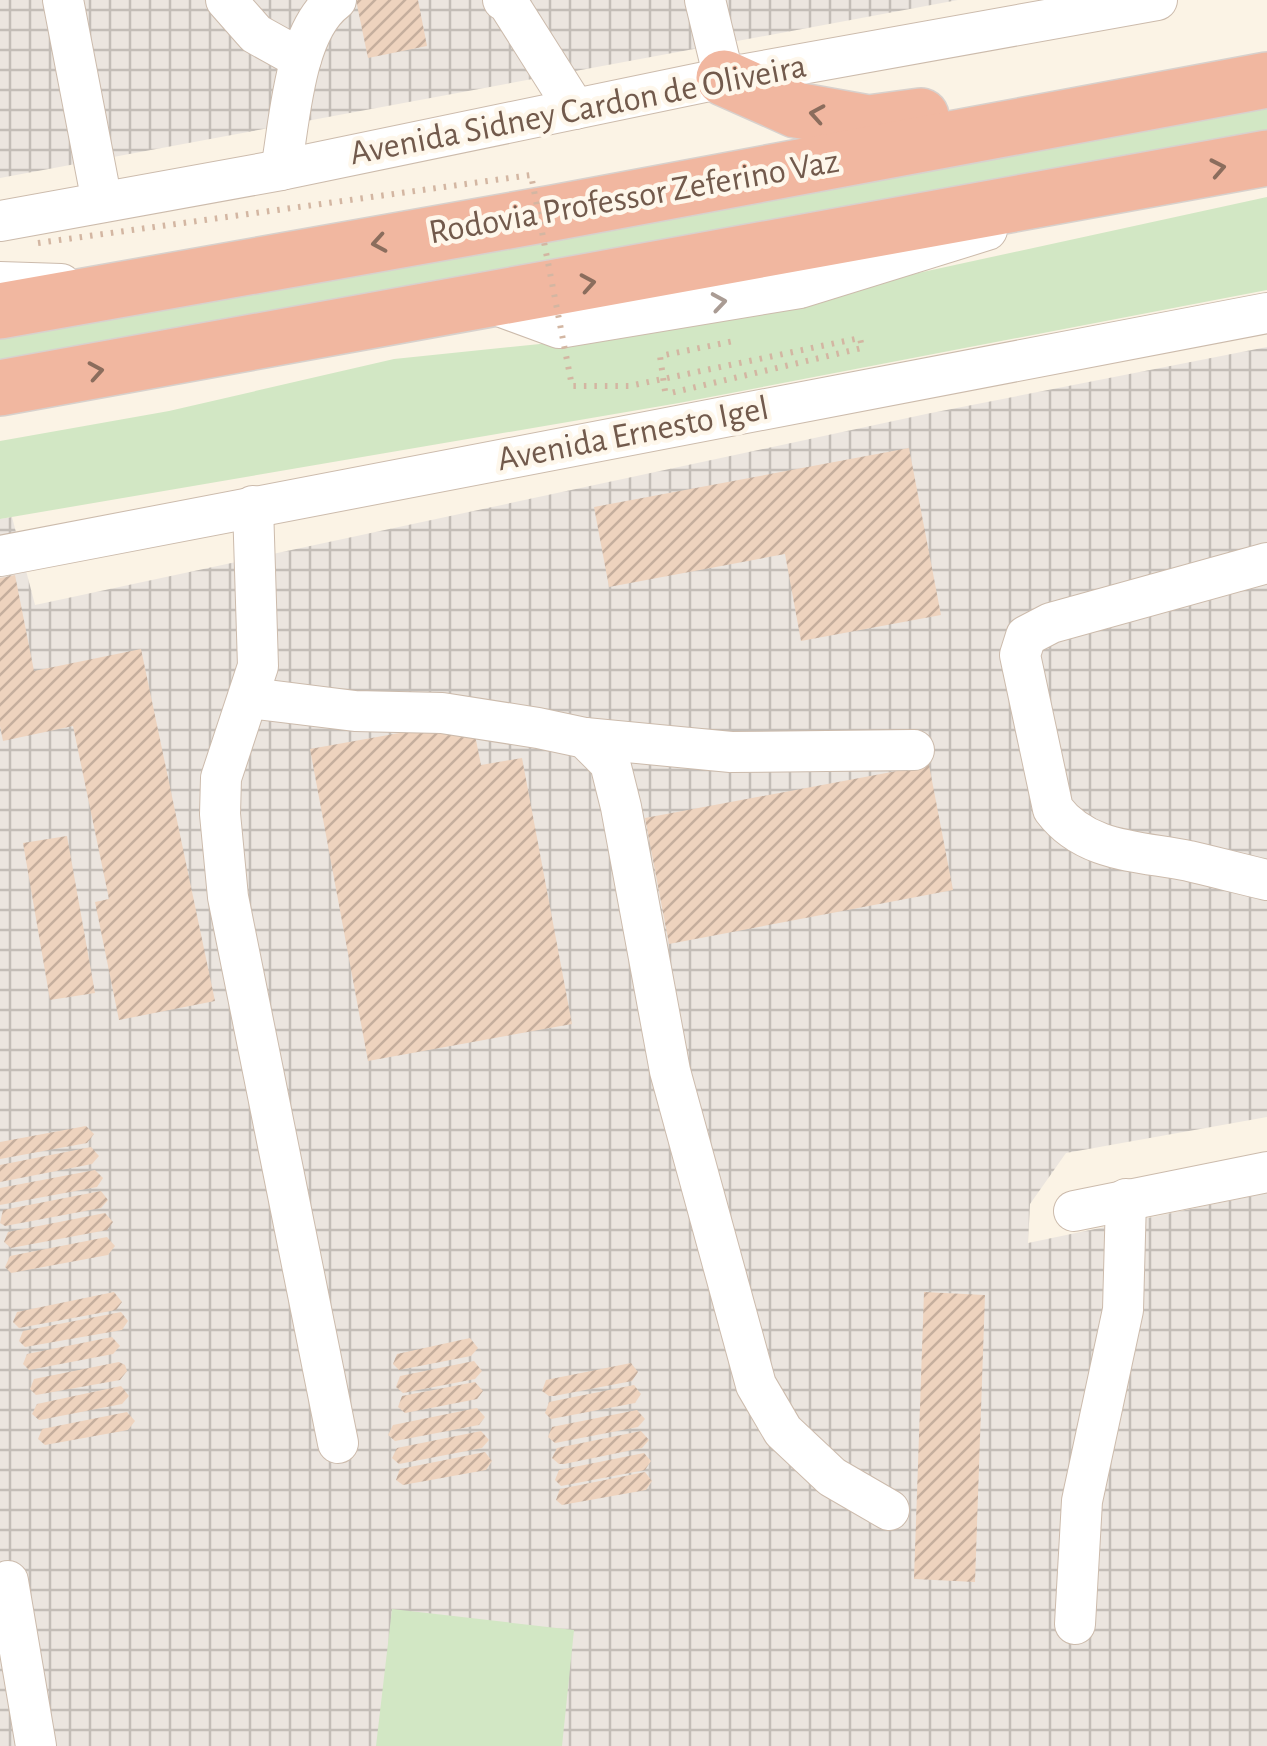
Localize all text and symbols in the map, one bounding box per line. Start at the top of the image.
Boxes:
street label: Avenida Sidney Cardon de Oliveira [347,49,809,171]
one-way arrow [809,104,826,125]
street label: Rodovia Professor Zeferino Vaz [426,144,842,250]
one-way arrow [1209,158,1226,179]
one-way arrow [371,232,388,253]
one-way arrow [580,273,596,294]
one-way arrow [710,292,727,313]
one-way arrow [88,361,104,382]
street label: Avenida Ernesto Igel [494,391,772,477]

